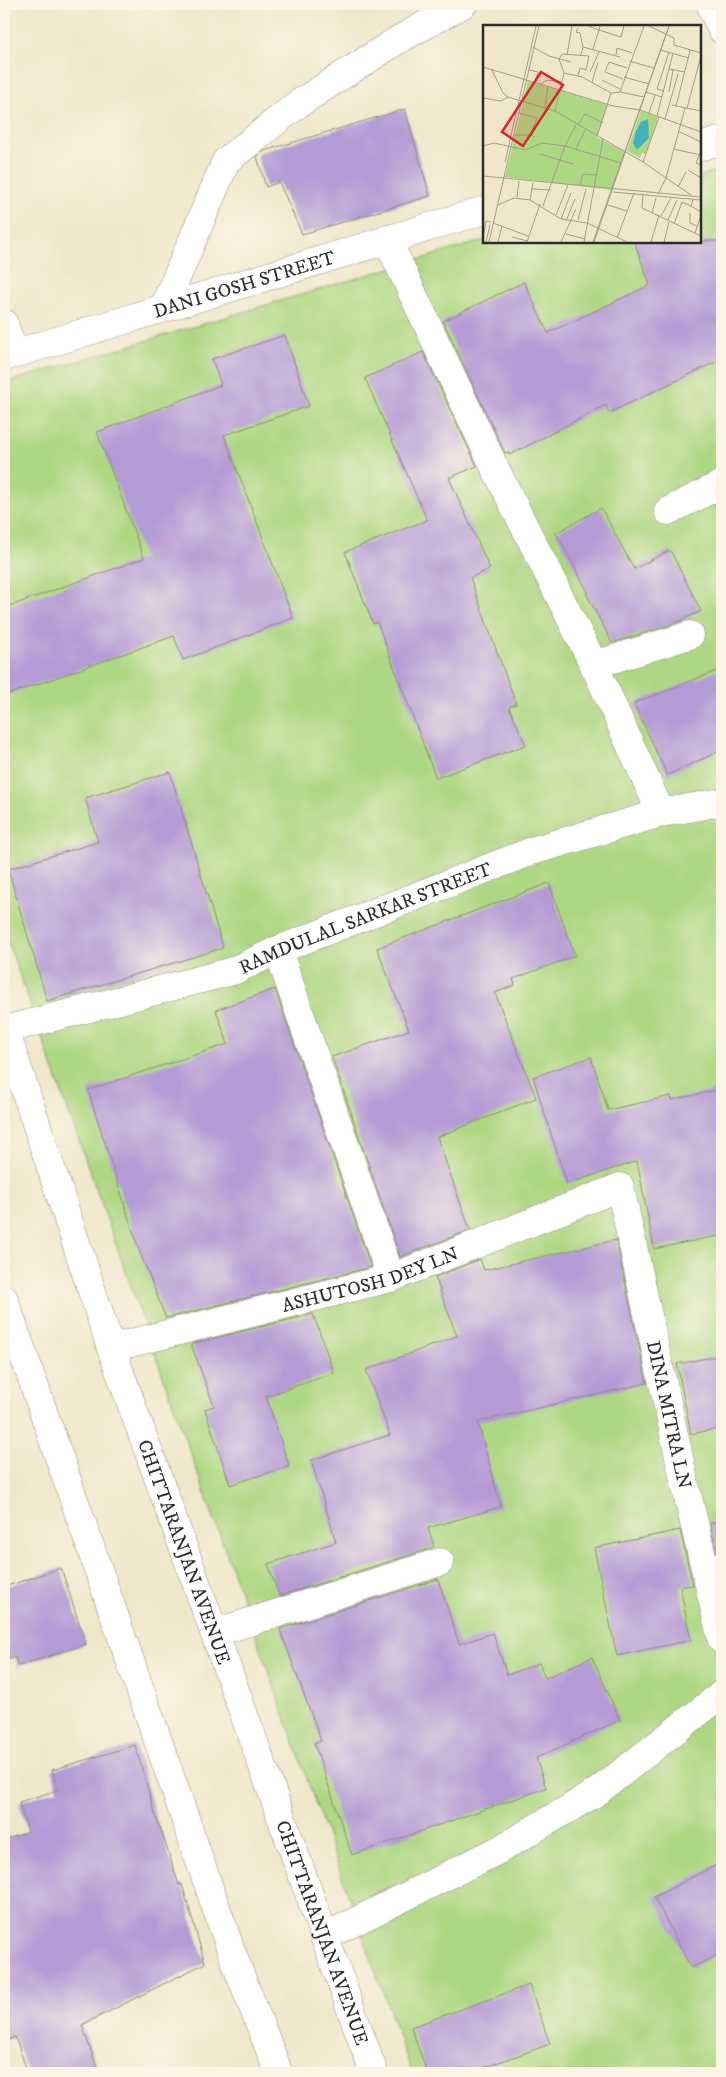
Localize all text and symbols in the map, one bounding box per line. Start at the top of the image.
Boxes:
inset map [483,25,701,242]
street label: DANI GOSH STREET [151,246,339,324]
street label: RAMDULAL SARKAR STREET [236,858,496,980]
street label: ASHUTOSH DEY LN [280,1242,462,1318]
street label: DINA MITRA LN [641,1339,696,1491]
street label: CHITTARANJAN AVENUE [132,1437,235,1668]
street label: CHITTARANJAN AVENUE [270,1817,373,2048]

